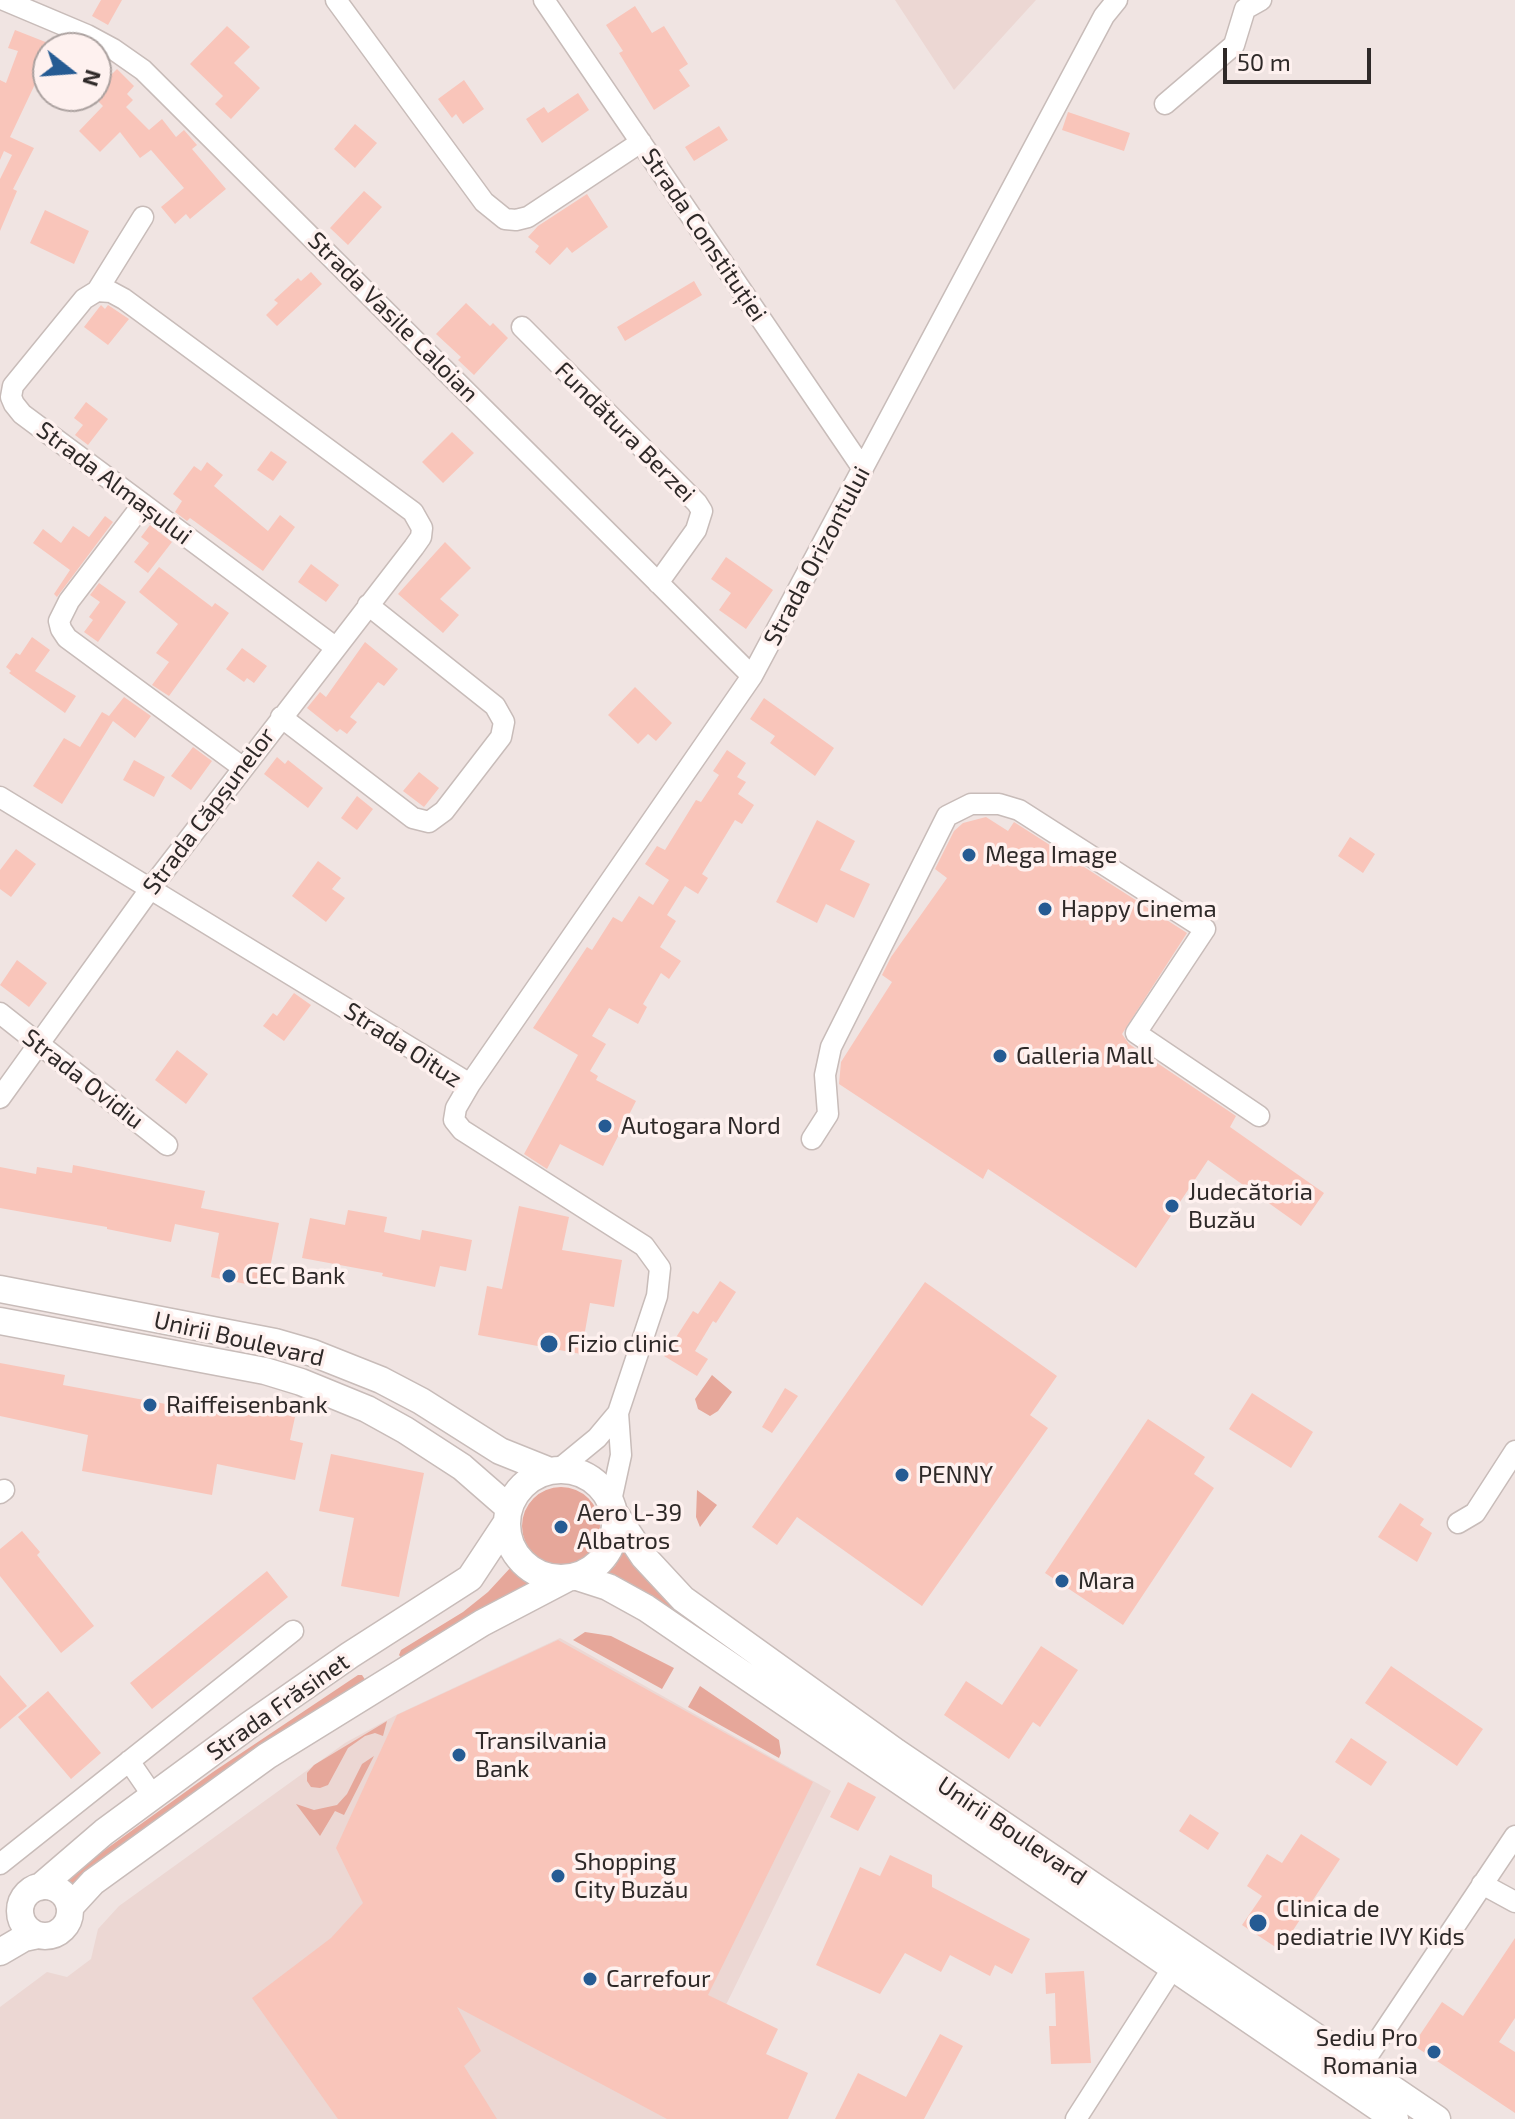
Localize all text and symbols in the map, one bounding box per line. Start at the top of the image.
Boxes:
north arrow [32,32,112,112]
scale bar [1227,32,1375,82]
text: 50 m [1237,47,1291,76]
text: N [78,67,108,90]
street label: Strada Constituției [635,143,773,327]
street label: Strada Vasile Caloian [302,226,484,408]
street label: Fundătura Berzei [549,356,701,508]
street label: Strada Almașului [31,415,197,551]
street label: Strada Orizontului [758,462,876,650]
street label: Strada Căpșunelor [137,722,281,900]
place label: Mega Image [985,841,1117,869]
marker: Mega Image [960,846,978,864]
place label: Happy Cinema [1061,895,1217,923]
marker: Happy Cinema [1036,900,1054,918]
street label: Strada Oituz [339,996,467,1094]
street label: Strada Ovidiu [17,1023,149,1135]
place label: Galleria Mall [1016,1042,1154,1070]
marker: Galleria Mall [991,1047,1009,1065]
place label: Autogara Nord [621,1112,781,1140]
marker: Autogara Nord [596,1117,614,1135]
place label: Judecătoria Buzău [1188,1178,1313,1234]
marker: Judecătoria Buzău [1163,1197,1181,1215]
place label: CEC Bank [245,1262,345,1290]
marker: CEC Bank [220,1267,238,1285]
street label: Unirii Boulevard [151,1305,327,1373]
place label: Fizio clinic [567,1330,680,1358]
marker: Fizio clinic [538,1333,560,1355]
place label: Raiffeisenbank [166,1391,328,1419]
marker: Raiffeisenbank [141,1396,159,1414]
place label: PENNY [918,1461,993,1489]
marker: PENNY [893,1466,911,1484]
place label: Aero L-39 Albatros [577,1499,682,1555]
marker: Aero L-39 Albatros [552,1518,570,1536]
place label: Mara [1078,1567,1135,1595]
marker: Mara [1053,1572,1071,1590]
street label: Strada Frăsinet [201,1647,355,1767]
place label: Transilvania Bank [475,1727,607,1783]
marker: Transilvania Bank [450,1746,468,1764]
street label: Unirii Boulevard [932,1770,1092,1892]
place label: Shopping City Buzău [574,1848,688,1904]
marker: Shopping City Buzău [549,1867,567,1885]
place label: Clinica de pediatrie IVY Kids [1276,1895,1465,1951]
marker: Clinica de pediatrie IVY Kids [1247,1912,1269,1934]
place label: Carrefour [606,1965,711,1993]
marker: Carrefour [581,1970,599,1988]
place label: Sediu Pro Romania [1316,2024,1418,2080]
marker: Sediu Pro Romania [1425,2043,1443,2061]

